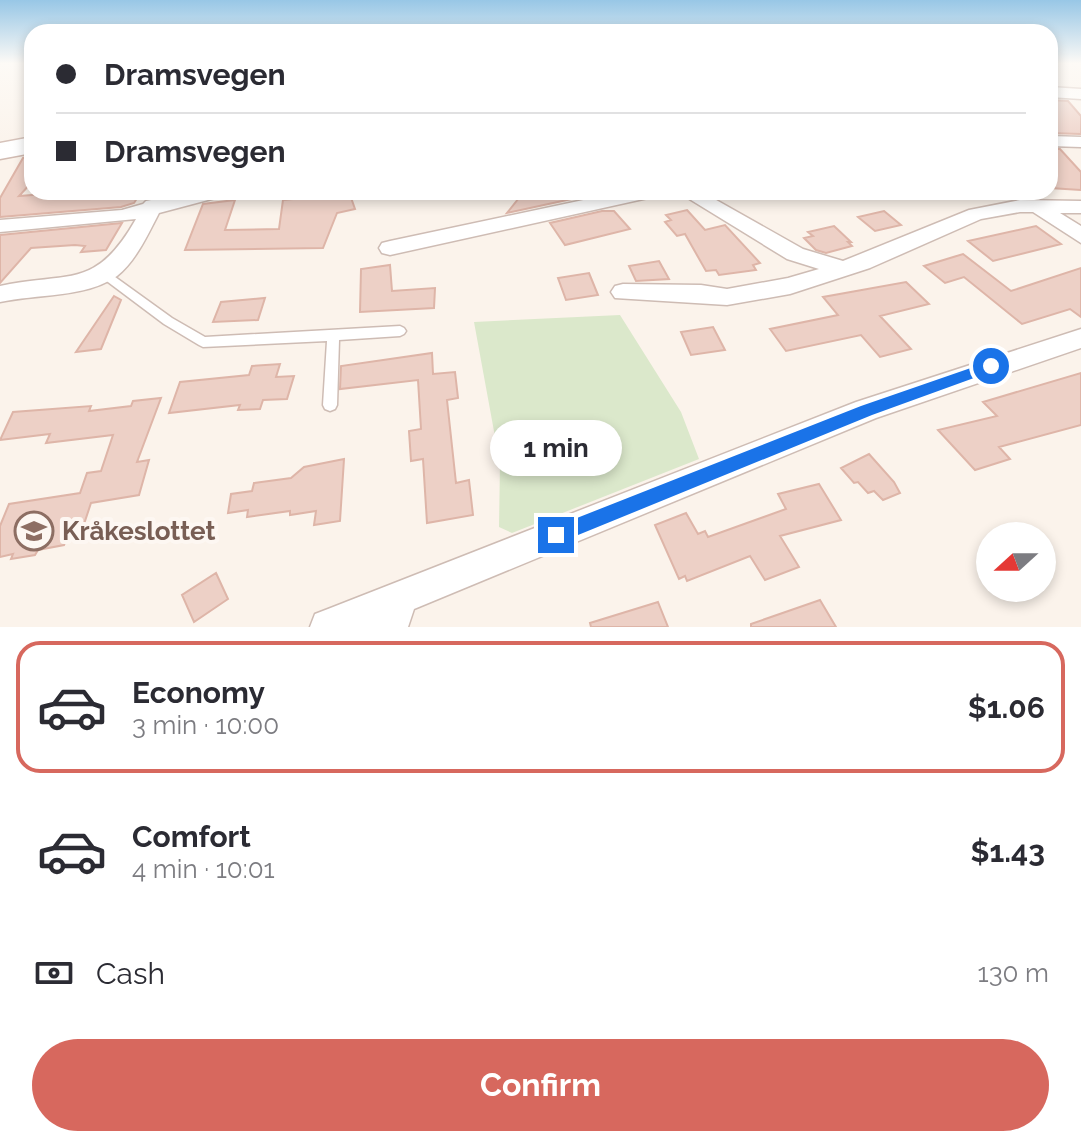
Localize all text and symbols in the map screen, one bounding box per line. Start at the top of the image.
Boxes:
text: Dramsvegen [104,57,286,92]
text: Dramsvegen [104,134,286,169]
route start [973,348,1009,384]
callout: 1 min [490,419,622,475]
text: 1 min [523,433,589,463]
school or university icon: Kråkeslottet [13,510,55,552]
place label: Kråkeslottet [62,516,216,546]
route end [538,517,574,553]
north arrow [976,522,1056,602]
map controls [976,522,1056,602]
icon: car [36,671,108,743]
text: Economy [132,675,265,710]
text: $1.06 [968,690,1045,725]
text: 3 min · 10:00 [132,710,279,740]
icon: car [36,815,108,887]
text: Comfort [132,819,251,854]
text: $1.43 [971,834,1045,869]
text: 4 min · 10:01 [132,854,275,884]
icon: cash [32,951,76,995]
text: Cash [96,956,165,991]
text: 130 m [978,958,1049,988]
button: Confirm [32,1039,1049,1131]

